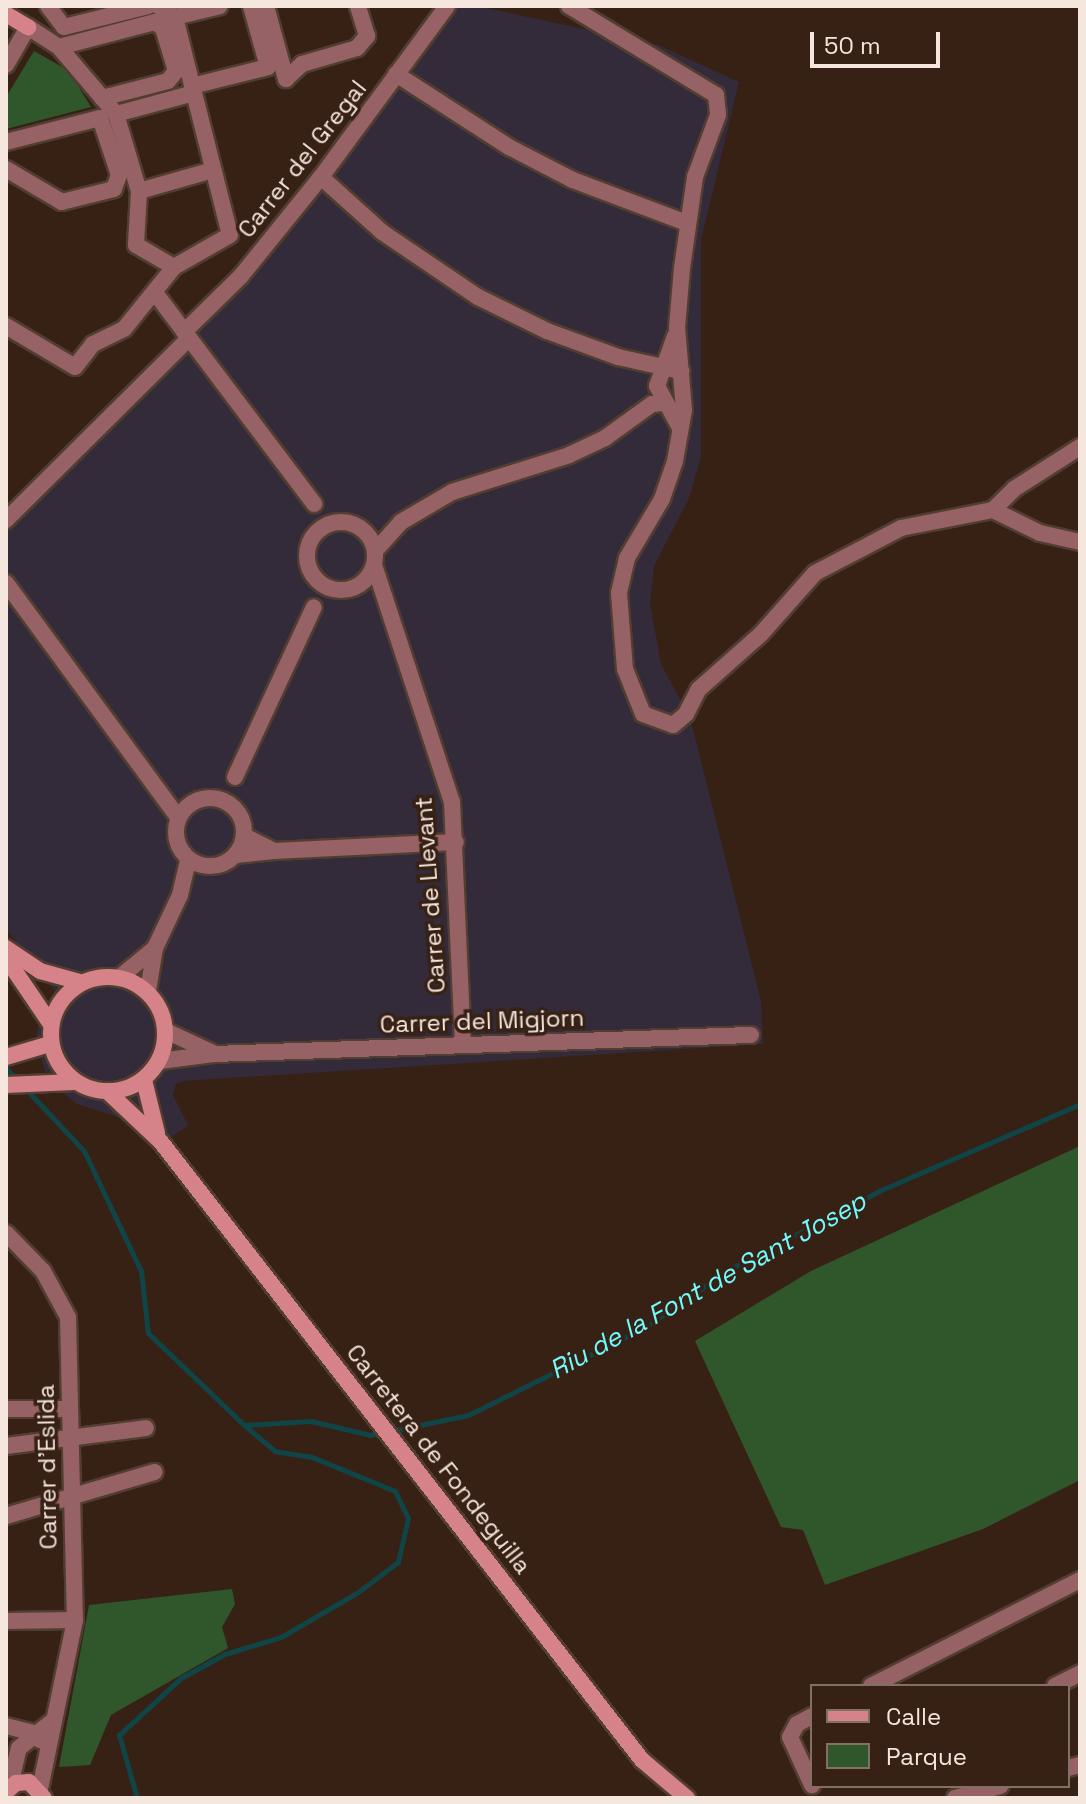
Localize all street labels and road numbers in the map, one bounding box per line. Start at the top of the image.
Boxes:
street label: Carrer del Gregal [232,75,372,243]
street label: Carrer de Llevant [409,796,451,994]
street label: Carrer del Migjorn [379,1003,585,1039]
street label: Carretera de Fondeguilla [340,1338,538,1580]
street label: Carrer d'Eslida [31,1384,63,1550]

